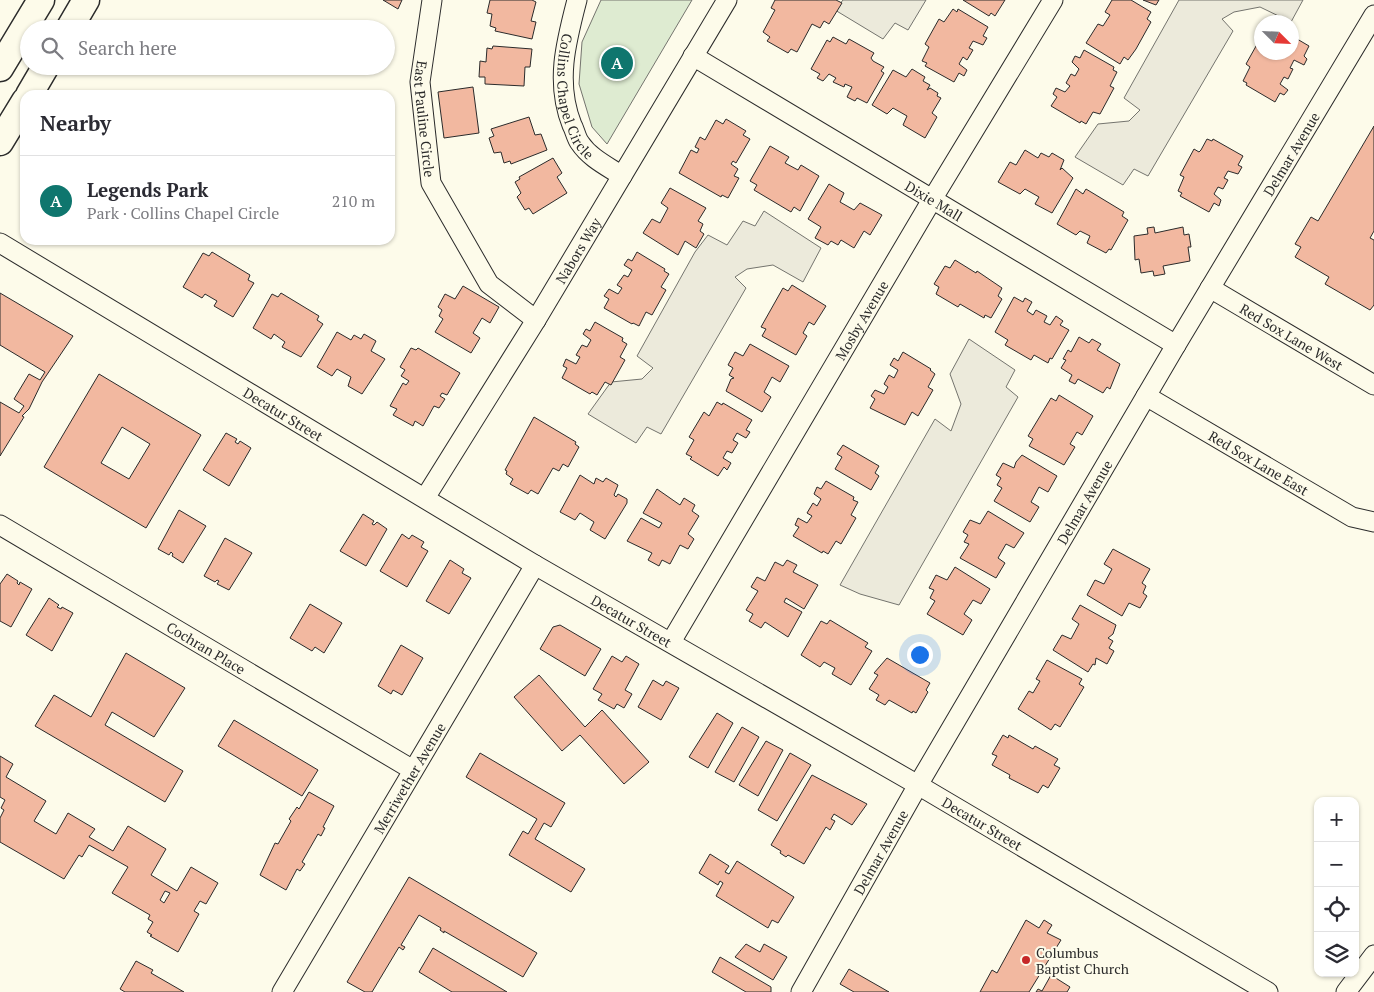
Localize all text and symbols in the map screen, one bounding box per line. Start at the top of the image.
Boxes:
north arrow [1254,15,1299,60]
search box [20,20,395,75]
street label: Collins Chapel Circle [554,32,598,163]
icon: search [38,34,66,62]
text: Search here [78,35,177,60]
pin: A [601,44,633,82]
street label: East Pauline Circle [411,59,440,178]
street label: Delmar Avenue [1258,108,1323,199]
text: Nearby [40,109,111,137]
street label: Dixie Mall [902,176,966,225]
text: Legends Park [87,177,208,202]
text: A [50,190,62,212]
text: 210 m [332,190,375,212]
text: Park · Collins Chapel Circle [87,202,279,224]
street label: Nabors Way [551,213,605,287]
street label: Mosby Avenue [830,277,892,363]
street label: Red Sox Lane West [1237,298,1348,375]
street label: Decatur Street [240,382,328,445]
street label: Red Sox Lane East [1206,426,1313,499]
street label: Delmar Avenue [1052,456,1116,548]
street label: Decatur Street [588,590,676,652]
street label: Cochran Place [164,617,249,678]
your location [907,642,933,668]
street label: Merriwether Avenue [369,719,449,837]
street label: Decatur Street [939,792,1027,855]
map controls [1314,797,1359,977]
button: + [1314,797,1359,842]
street label: Delmar Avenue [849,806,912,898]
button: − [1314,842,1359,887]
button: locate [1314,887,1359,932]
button: layers [1314,932,1359,977]
place label: Columbus Baptist Church [1036,943,1129,978]
marker: Columbus Baptist Church [1020,954,1032,966]

